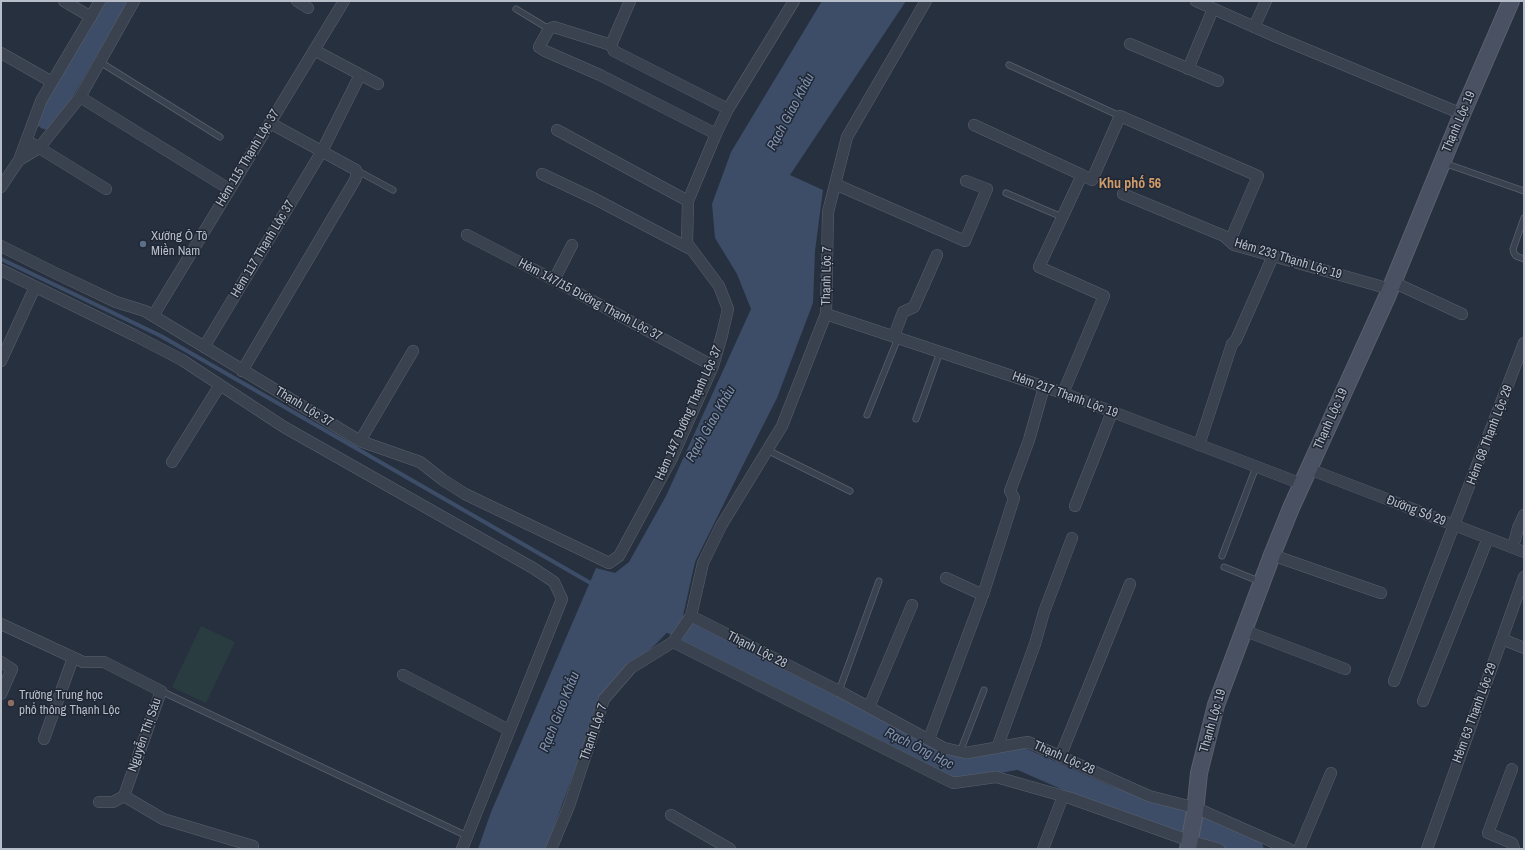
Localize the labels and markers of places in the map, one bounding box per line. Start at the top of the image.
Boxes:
place label: Xưởng Ô Tô Miền Nam [151,229,207,260]
marker: Xưởng Ô Tô Miền Nam [138,239,148,249]
place label: Trường Trung học phổ thông Thạnh Lộc [19,688,120,719]
marker: Trường Trung học phổ thông Thạnh Lộc [6,698,16,708]

